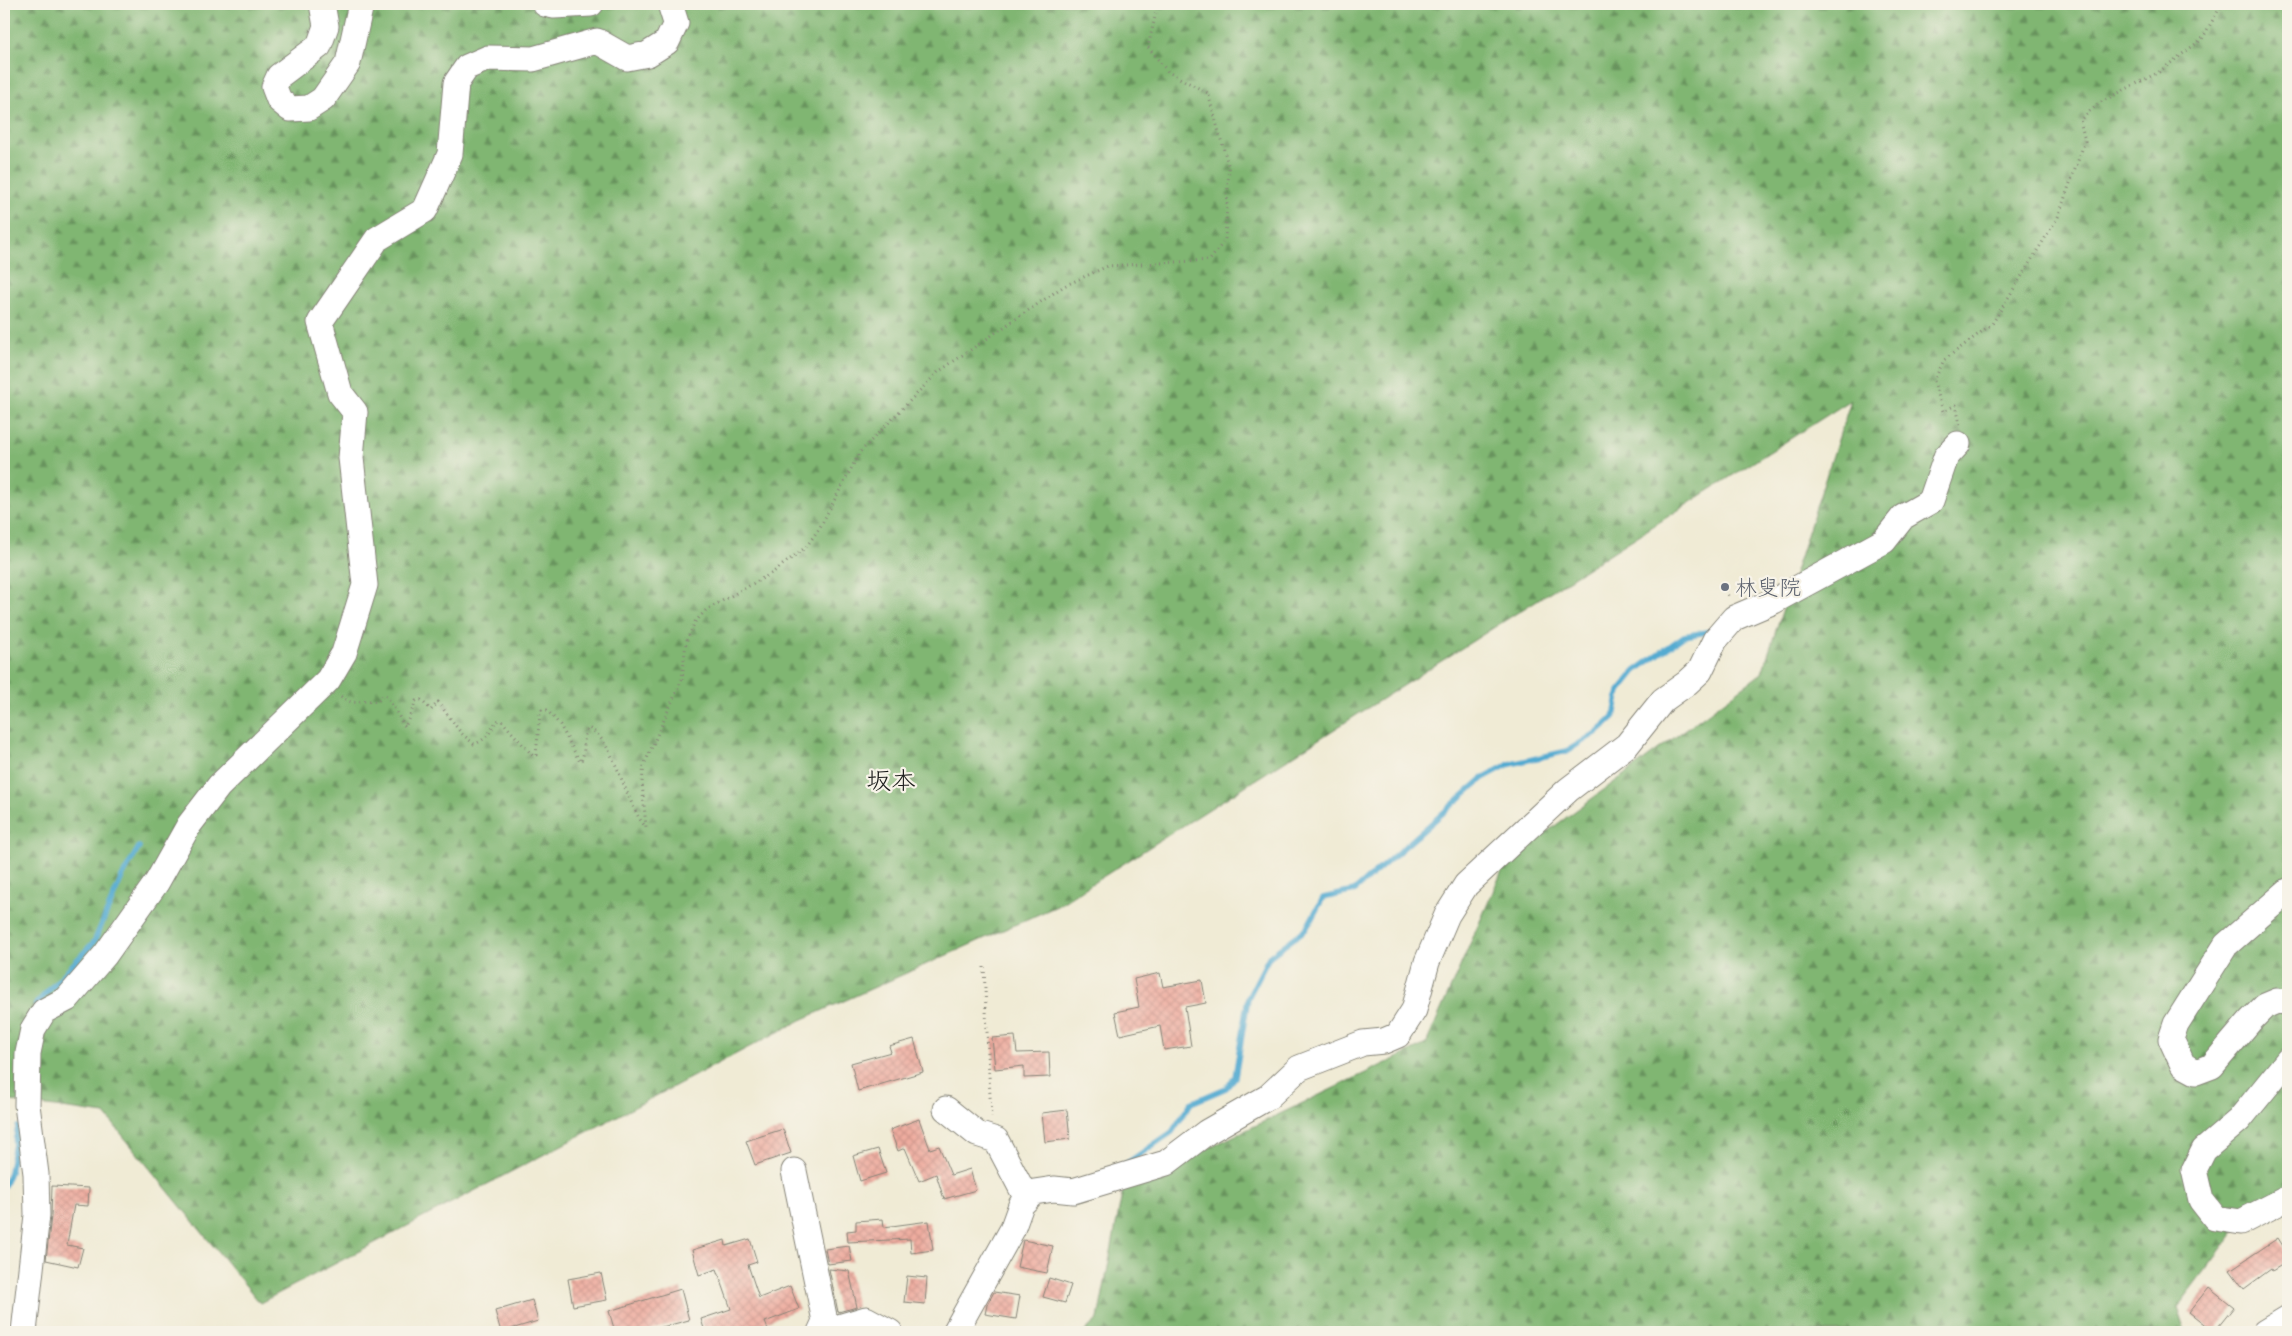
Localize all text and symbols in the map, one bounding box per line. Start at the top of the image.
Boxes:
place label: 林叟院 [1735,574,1801,606]
marker: 林叟院 [1719,581,1731,593]
district label: 坂本 [866,765,916,801]

